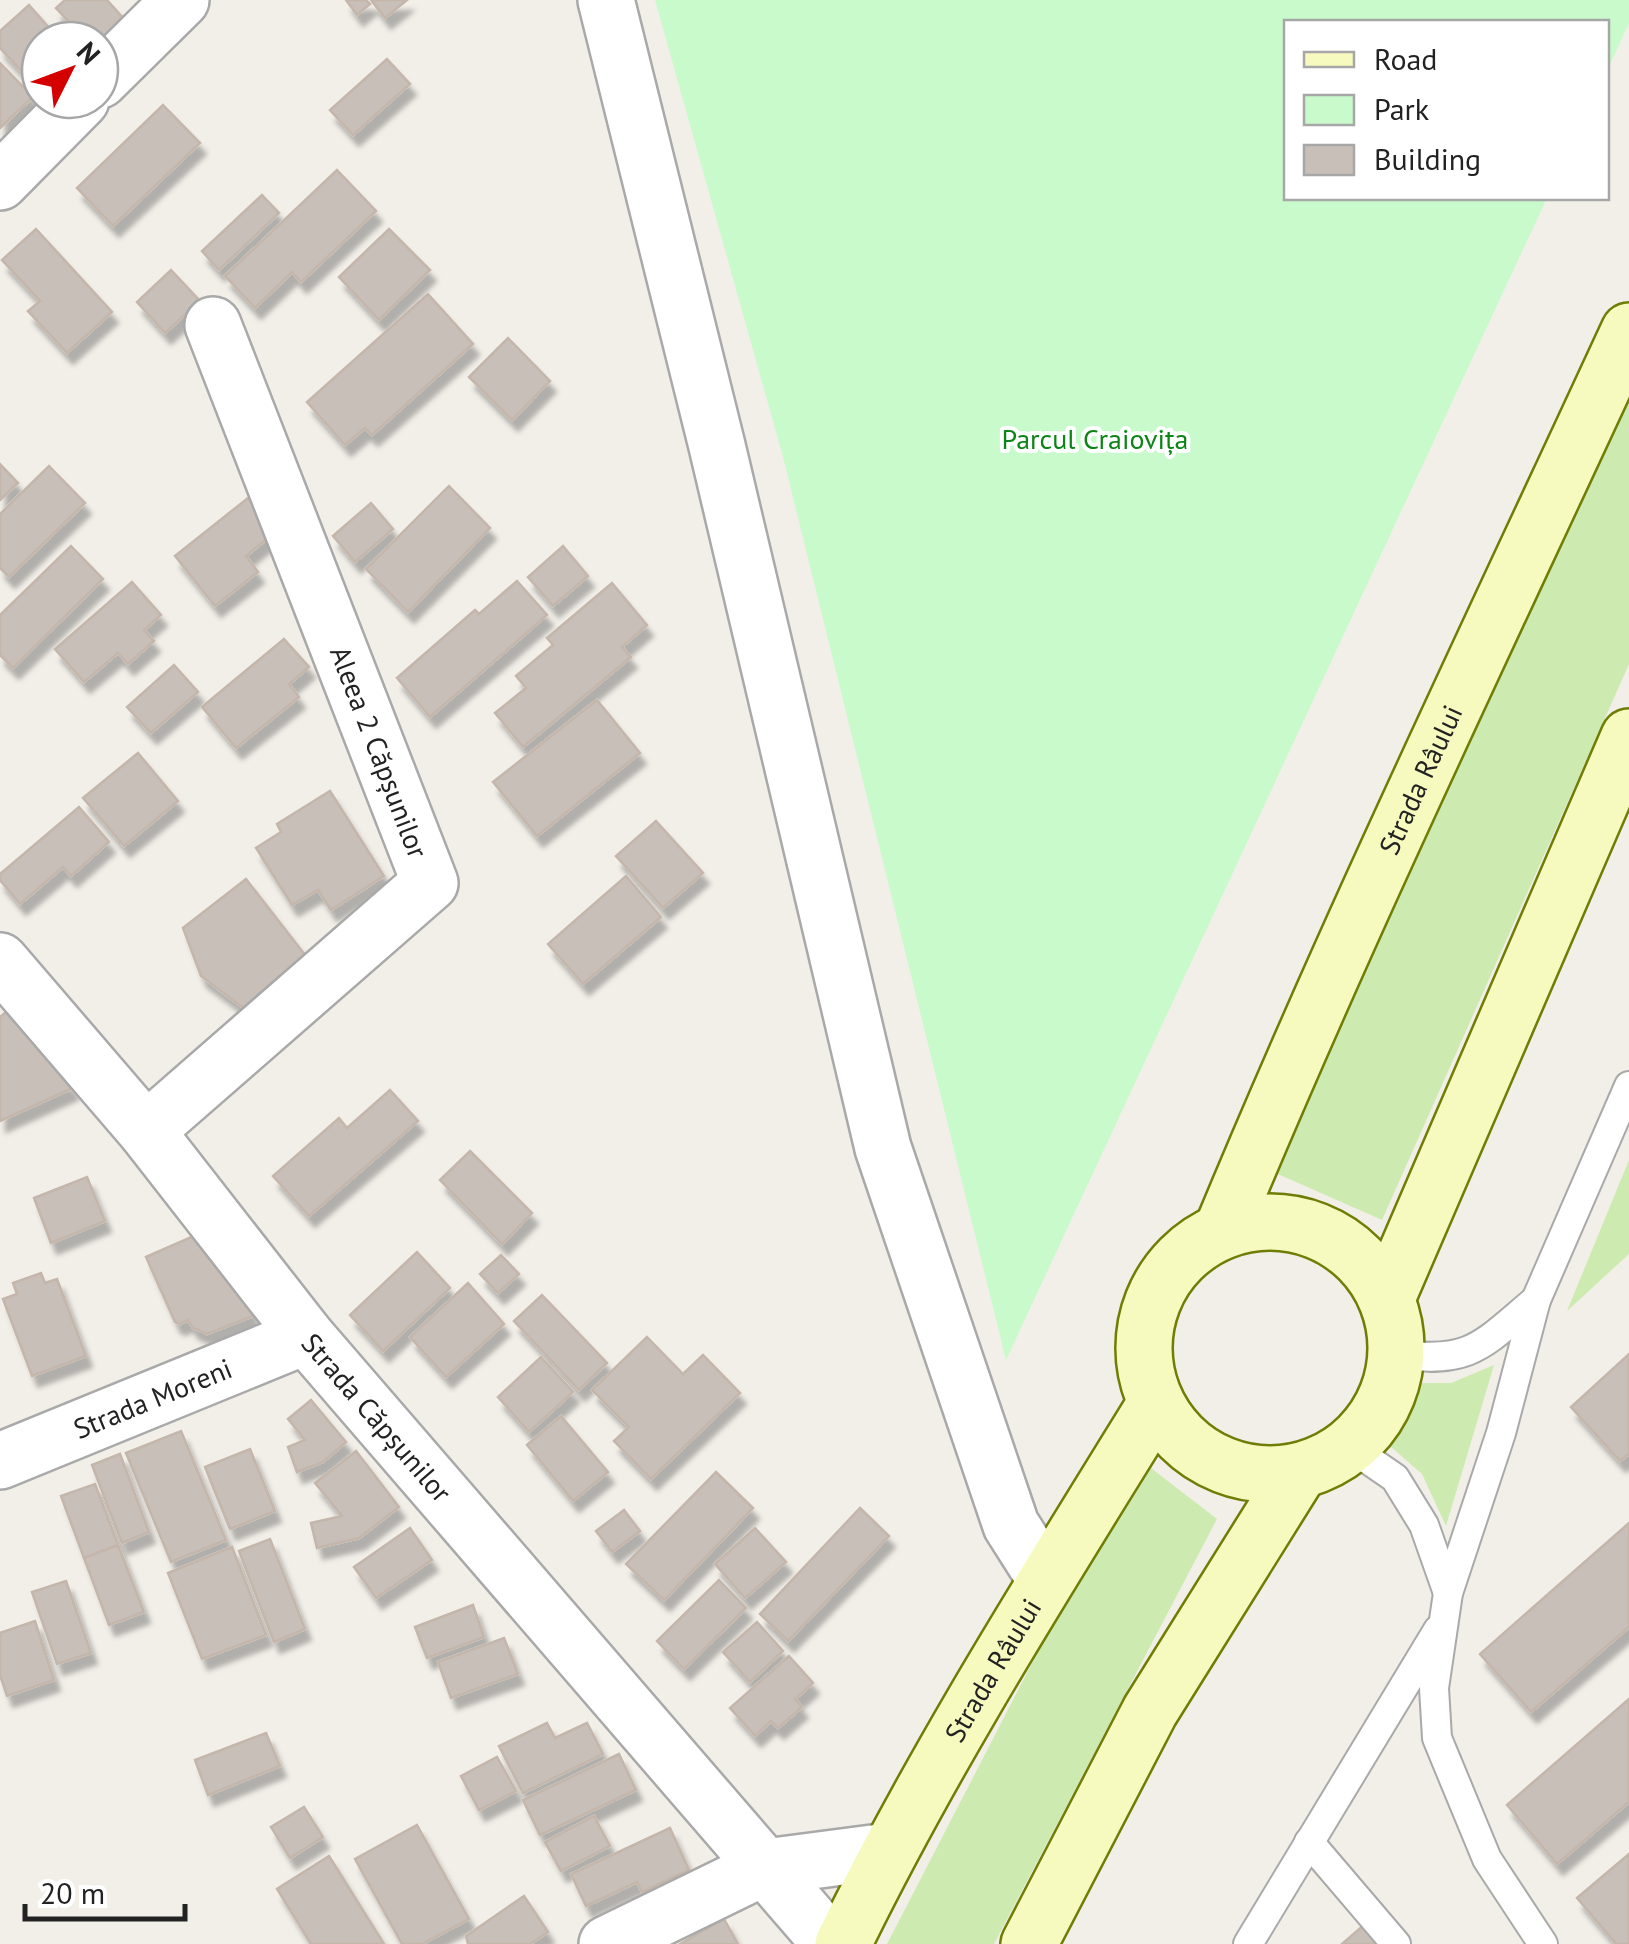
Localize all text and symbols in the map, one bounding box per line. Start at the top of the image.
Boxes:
north arrow [20,20,120,120]
legend [1284,20,1609,200]
text: N [69,34,109,72]
text: Road [1374,39,1438,78]
text: Park [1374,89,1430,128]
text: Building [1374,139,1481,178]
park label: Parcul Craiovița [1002,420,1188,457]
street label: Aleea 2 Căpșunilor [322,641,437,864]
street label: Strada Râului [1370,699,1470,860]
street label: Strada Căpșunilor [294,1325,460,1510]
street label: Strada Moreni [68,1349,237,1447]
street label: Strada Râului [936,1592,1049,1748]
scale bar [25,1859,185,1921]
text: 20 m [40,1873,105,1912]

